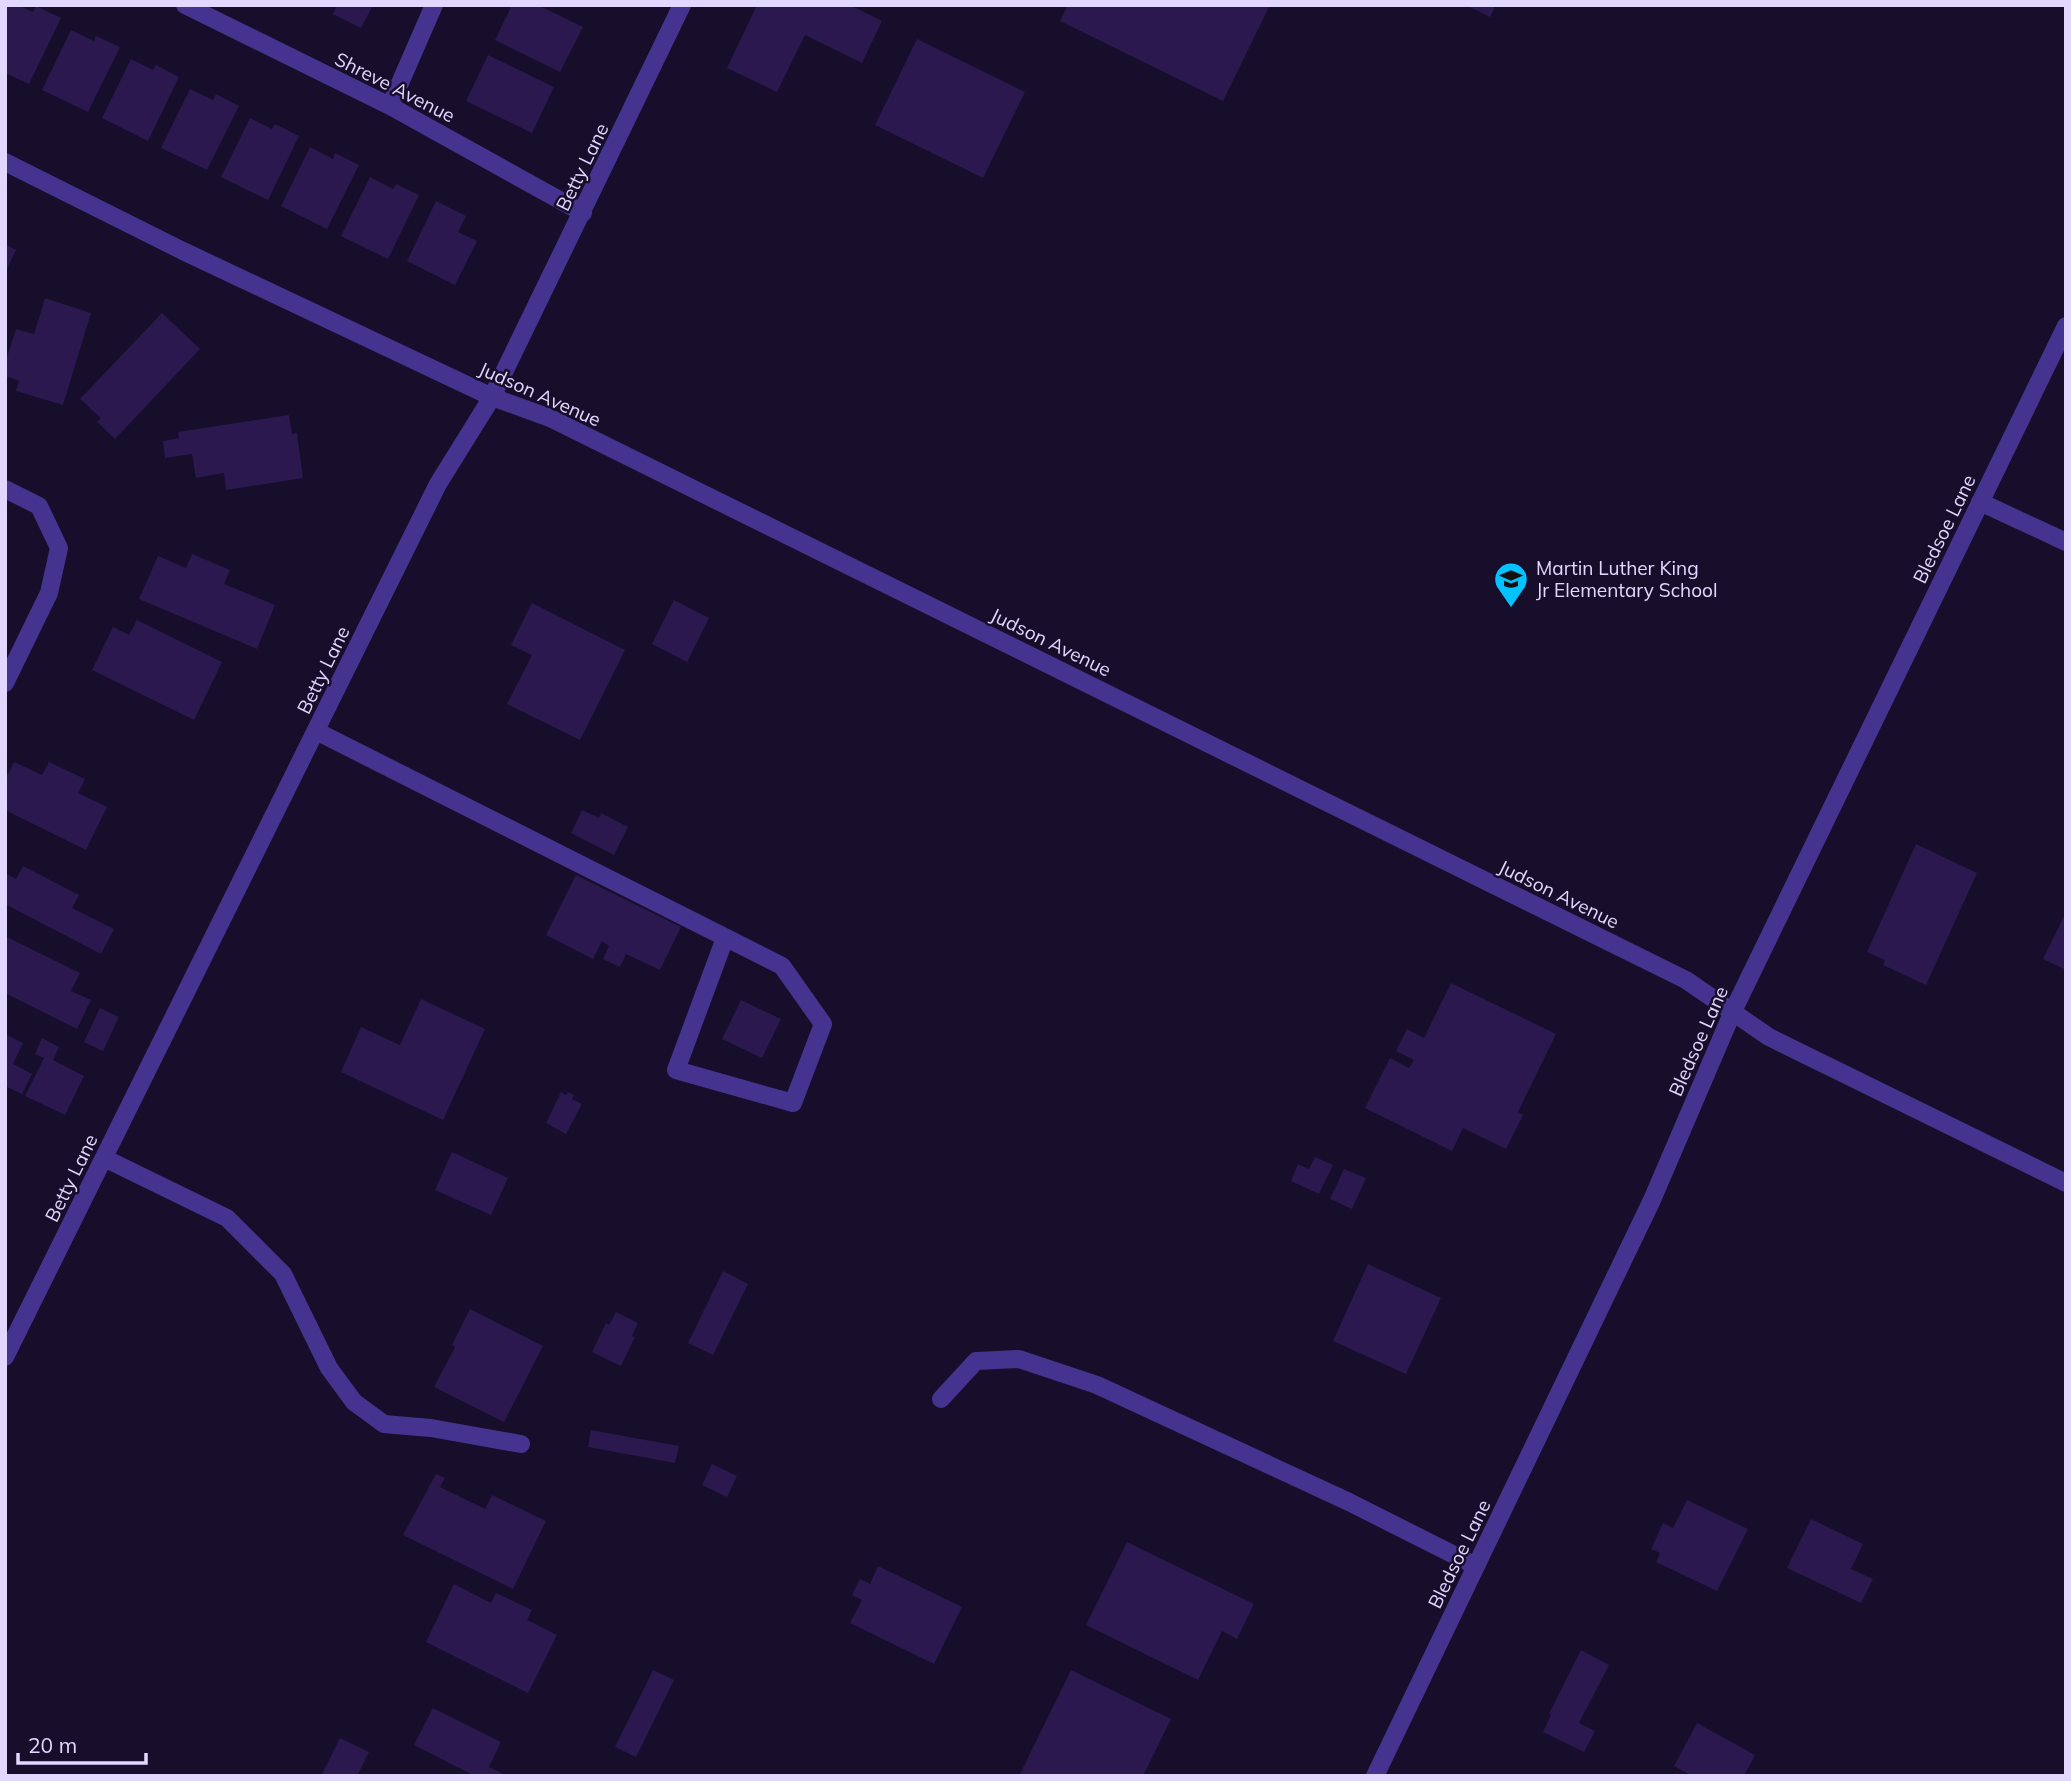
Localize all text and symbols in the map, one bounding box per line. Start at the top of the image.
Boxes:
street label: Shreve Avenue [331,46,459,128]
street label: Betty Lane [550,119,614,215]
street label: Judson Avenue [475,356,605,432]
street label: Bledsoe Lane [1907,471,1981,587]
place label: Martin Luther King Jr Elementary School [1536,556,1717,602]
school or university icon: Martin Luther King Jr Elementary School [1492,560,1530,609]
street label: Judson Avenue [987,602,1115,682]
street label: Betty Lane [291,622,355,718]
street label: Judson Avenue [1495,854,1623,934]
street label: Bledsoe Lane [1663,982,1733,1100]
street label: Betty Lane [39,1130,103,1226]
street label: Bledsoe Lane [1422,1496,1496,1612]
scale bar [18,1722,145,1766]
text: 20 m [28,1732,77,1758]

